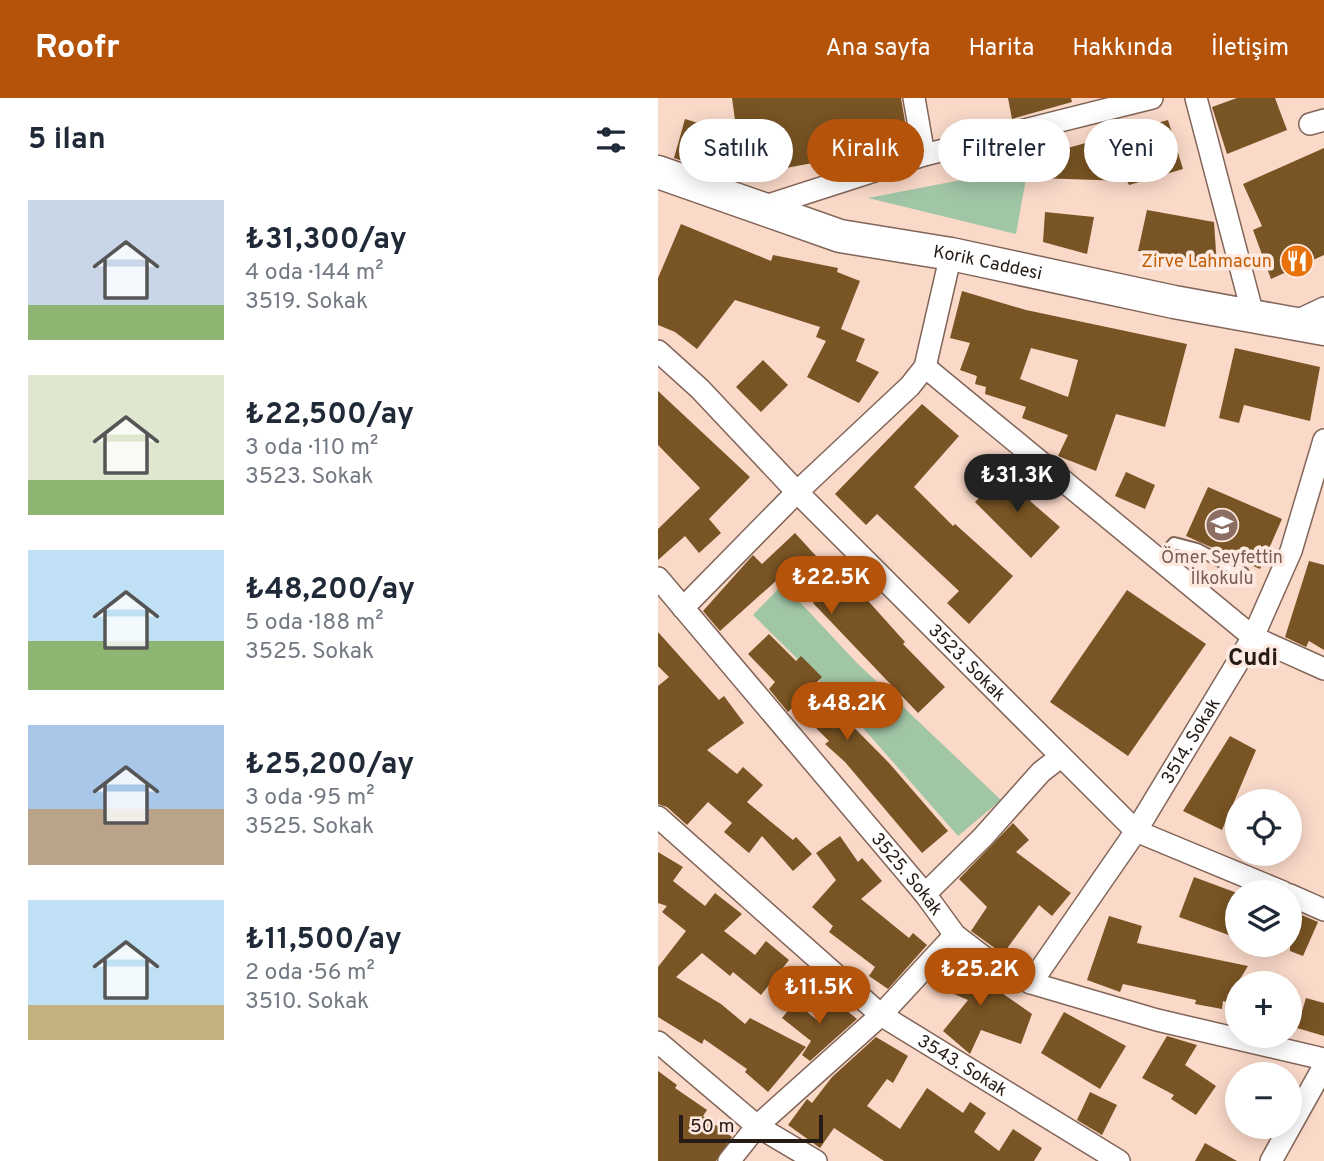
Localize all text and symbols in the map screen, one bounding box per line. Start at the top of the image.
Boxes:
text: Roofr [35,28,120,70]
text: Ana sayfa [825,34,930,64]
text: Harita [968,34,1034,64]
text: Hakkında [1072,34,1173,64]
text: İletişim [1211,34,1289,64]
chip: Satılık [679,119,793,182]
chip: Kiralık [807,119,924,182]
chip: Filtreler [938,119,1070,182]
chip: Yeni [1084,119,1178,182]
icon: filters [592,121,630,159]
text: 5 ilan [28,122,106,159]
text: ₺31,300/ay [245,222,407,259]
icon: home [84,228,168,312]
street label: Korik Caddesi [931,241,1044,286]
restaurant icon: Zirve Lahmacun [1278,242,1316,280]
place label: Zirve Lahmacun [1141,251,1272,274]
text: 4 oda · 144 m² [245,259,384,288]
text: 3519. Sokak [245,288,368,317]
text: ₺22,500/ay [245,397,414,434]
icon: home [84,403,168,487]
text: 3 oda · 110 m² [245,434,378,463]
pin: ₺31.3K [960,454,1074,514]
text: ₺31.3K [980,462,1054,491]
text: 3523. Sokak [245,463,374,492]
school or university icon: Ömer Seyfettin İlkokulu [1203,506,1241,544]
place label: Ömer Seyfettin İlkokulu [1161,545,1283,591]
pin: ₺22.5K [774,556,888,616]
text: ₺22.5K [791,564,871,593]
text: ₺48,200/ay [245,572,415,609]
icon: home [84,578,168,662]
text: 5 oda · 188 m² [245,609,384,638]
street label: 3523. Sokak [923,620,1010,707]
text: 3525. Sokak [245,638,374,667]
district label: Cudi [1228,644,1278,674]
pin: ₺48.2K [790,682,904,742]
text: ₺48.2K [807,690,887,719]
street label: 3514. Sokak [1157,694,1226,789]
text: ₺25,200/ay [245,747,414,784]
icon: home [84,753,168,837]
text: 3 oda · 95 m² [245,784,375,813]
map controls [1225,789,1302,1139]
button: locate [1225,789,1302,866]
text: 3525. Sokak [245,813,374,842]
street label: 3525. Sokak [865,829,947,921]
button: layers [1225,880,1302,957]
text: ₺11,500/ay [245,922,402,959]
icon: home [84,928,168,1012]
pin: ₺25.2K [923,948,1037,1008]
text: ₺25.2K [940,956,1020,985]
text: 2 oda · 56 m² [245,959,375,988]
pin: ₺11.5K [762,967,876,1026]
button: + [1225,971,1302,1048]
text: ₺11.5K [784,974,854,1003]
text: 3510. Sokak [245,988,369,1017]
street label: 3543. Sokak [913,1030,1011,1103]
button: − [1225,1062,1302,1139]
scale bar [679,1112,822,1144]
text: 50 m [690,1115,735,1139]

